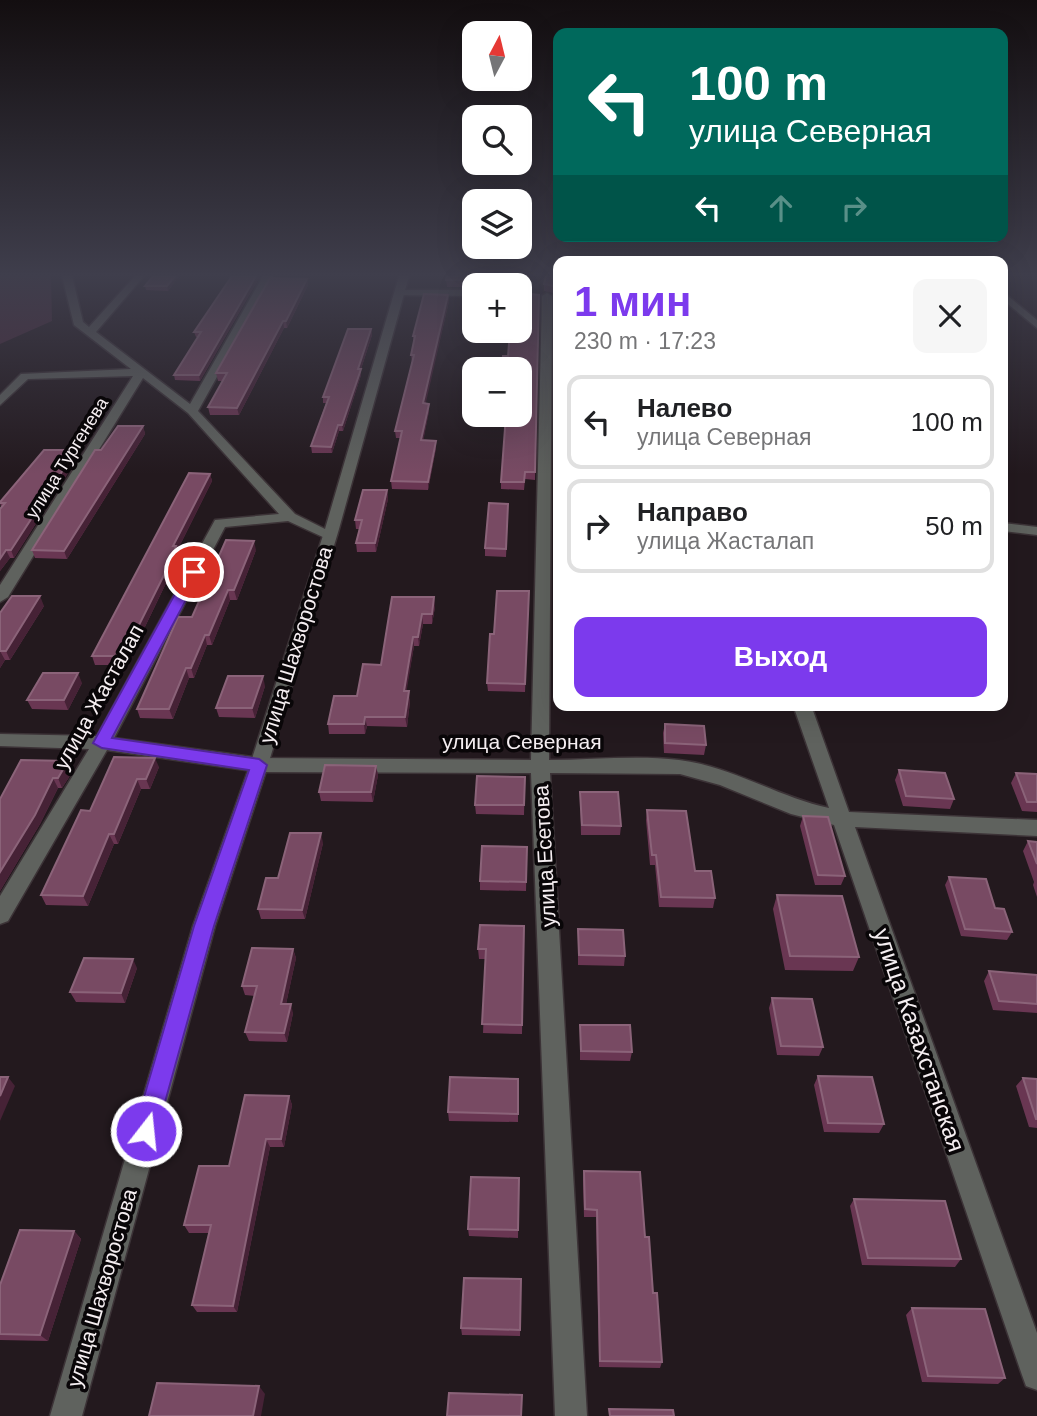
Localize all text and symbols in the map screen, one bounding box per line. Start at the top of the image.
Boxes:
north arrow [462,21,532,91]
map controls [462,21,532,427]
icon: left [574,56,665,147]
text: 100 m [689,56,828,110]
button: search [462,105,532,175]
text: улица Северная [689,113,932,149]
button: layers [462,189,532,259]
icon: left [689,189,727,227]
icon: ahead [762,189,800,227]
icon: right [835,189,873,227]
button: + [462,273,532,343]
text: 1 мин [574,278,691,325]
button: close [913,279,987,353]
text: 230 m · 17:23 [574,328,716,354]
button: − [462,357,532,427]
street label: улица Тургенева [22,393,113,522]
text: Налево [637,393,732,423]
icon: left [578,403,616,441]
text: 100 m [911,407,983,437]
text: улица Северная [637,424,812,450]
text: Направо [637,497,748,527]
icon: right [578,507,616,545]
text: 50 m [925,511,983,541]
text: улица Жасталап [637,528,814,554]
pin [164,542,224,602]
street label: улица Шахворостова [255,543,337,746]
icon: arrive [175,553,213,591]
button: Выход [574,617,987,697]
street label: улица Жасталап [49,620,148,773]
street label: улица Северная [442,730,602,753]
street label: улица Есетова [529,784,560,928]
street label: улица Казахстанская [869,925,970,1155]
position arrow [109,1094,183,1168]
street label: улица Шахворостова [62,1186,141,1390]

